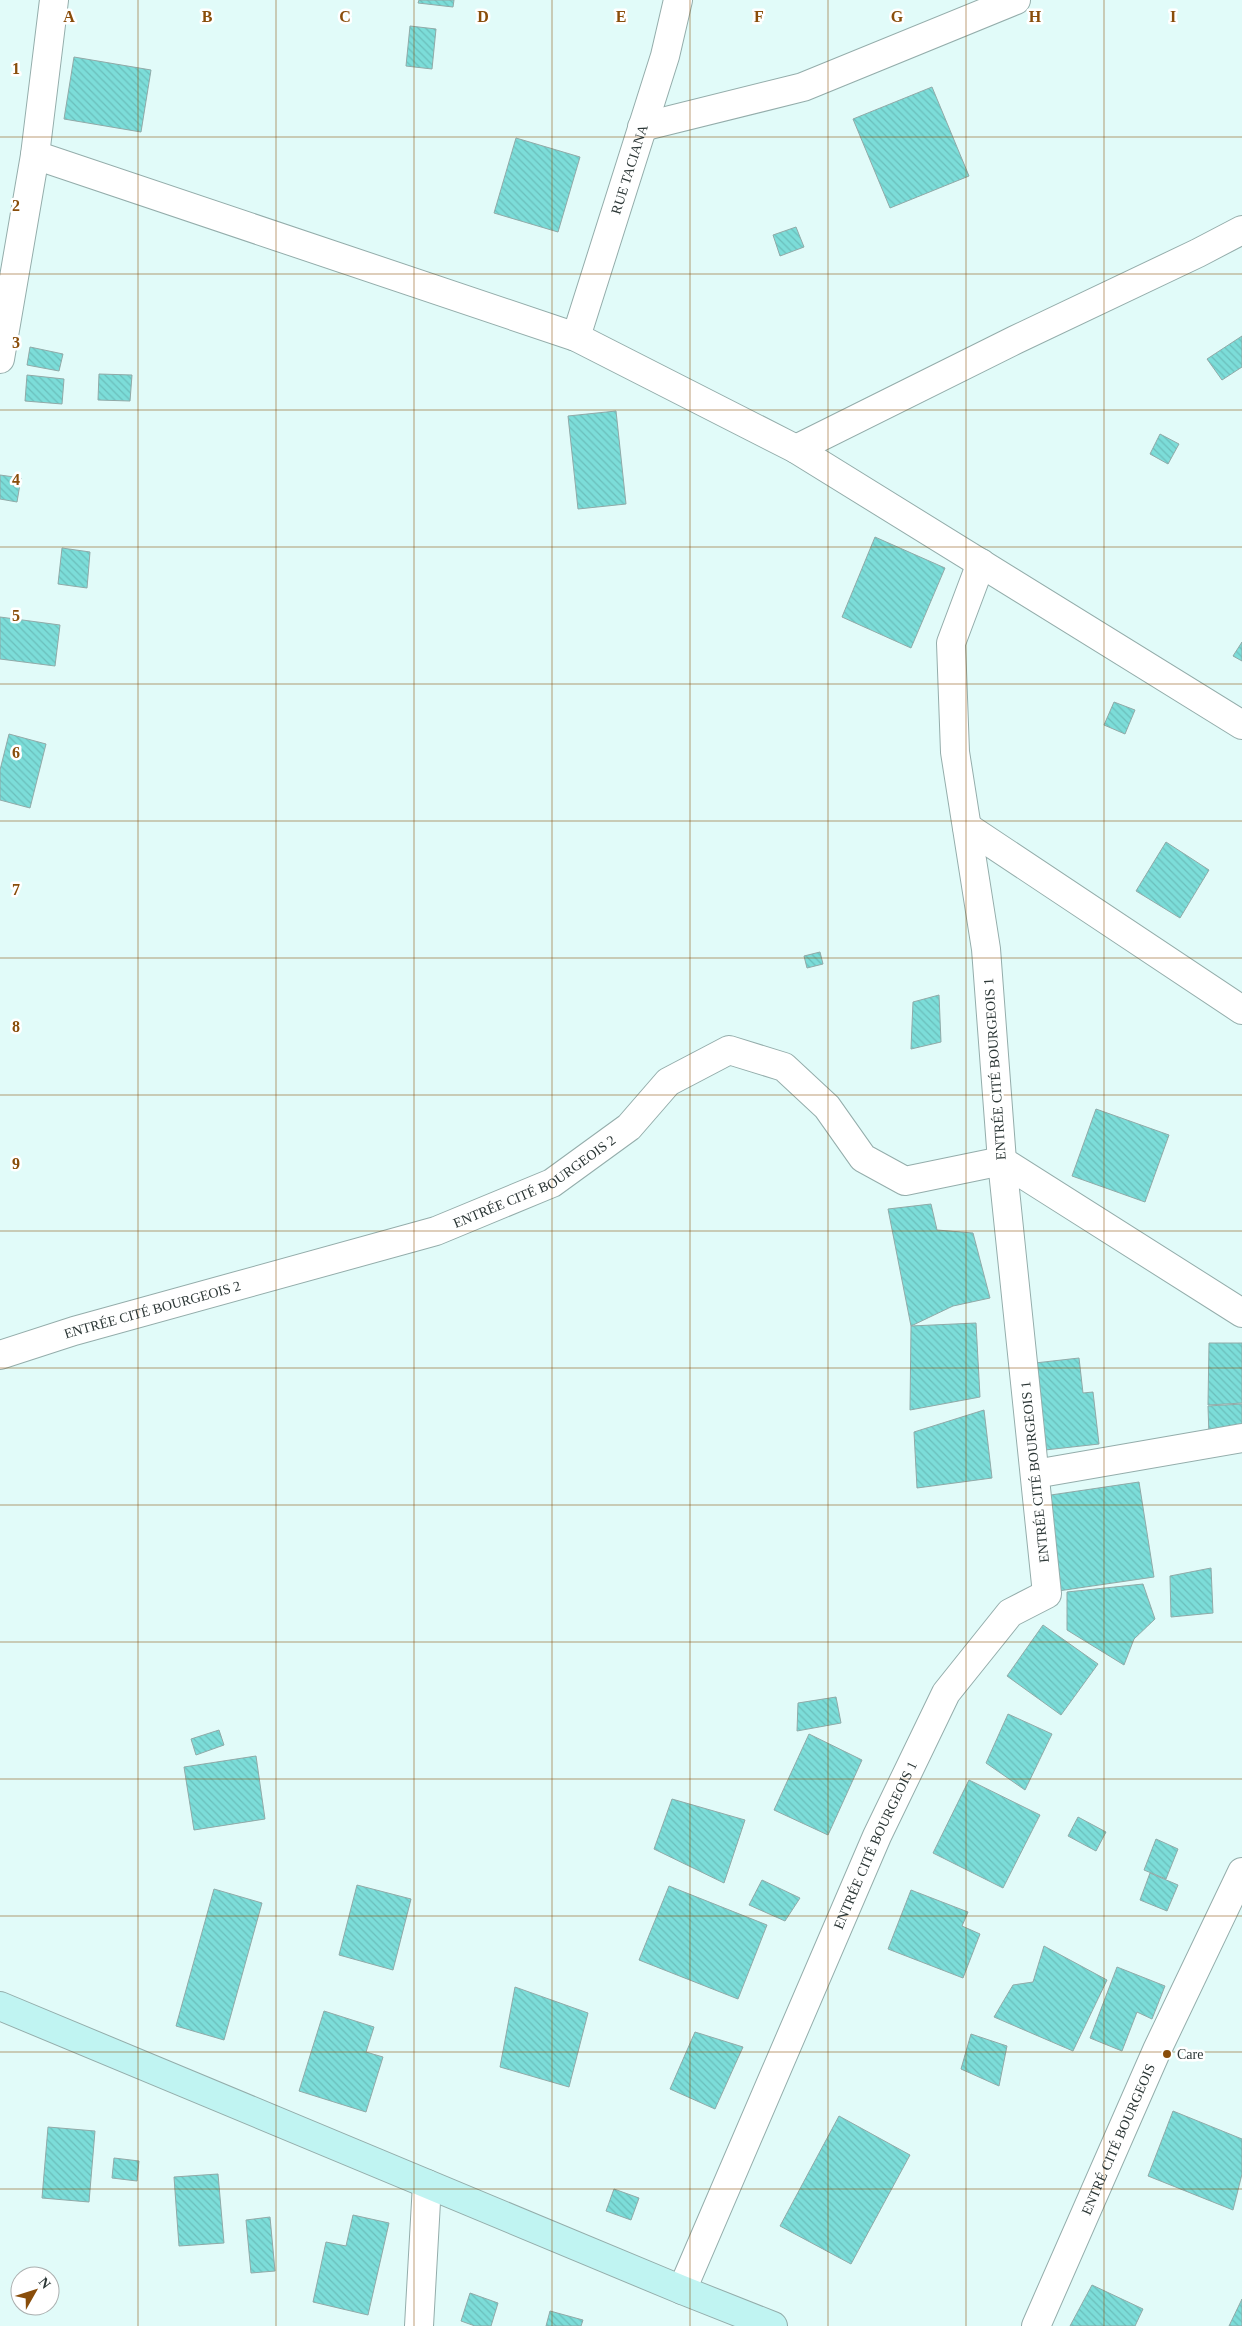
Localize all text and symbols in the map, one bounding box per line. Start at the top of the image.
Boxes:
text: A [63,8,75,25]
text: B [202,8,213,25]
text: C [339,8,351,25]
text: D [477,8,489,25]
text: E [616,8,626,25]
text: F [754,8,764,25]
text: G [891,8,904,25]
text: H [1029,8,1042,25]
text: I [1170,8,1176,25]
text: 1 [12,60,20,77]
street label: RUE TACIANA [608,122,651,216]
text: 2 [12,197,20,214]
text: 3 [12,334,20,351]
text: 4 [12,471,20,488]
text: 5 [12,607,20,624]
text: 6 [12,744,20,761]
text: 7 [12,881,20,898]
street label: ENTRÉE CITÉ BOURGEOIS 1 [980,978,1009,1161]
text: 8 [12,1018,20,1035]
street label: ENTRÉE CITÉ BOURGEOIS 2 [451,1132,618,1231]
text: 9 [12,1155,20,1172]
street label: ENTRÉE CITÉ BOURGEOIS 2 [62,1278,242,1341]
street label: ENTRÉE CITÉ BOURGEOIS 1 [1017,1381,1052,1564]
street label: ENTRÉE CITÉ BOURGEOIS 1 [830,1759,919,1931]
place label: Care [1177,2047,1203,2062]
marker: Care [1161,2048,1173,2060]
street label: ENTRÉ CITÉ BOURGEOIS [1078,2061,1158,2217]
north arrow [10,2266,60,2316]
text: N [36,2274,54,2292]

